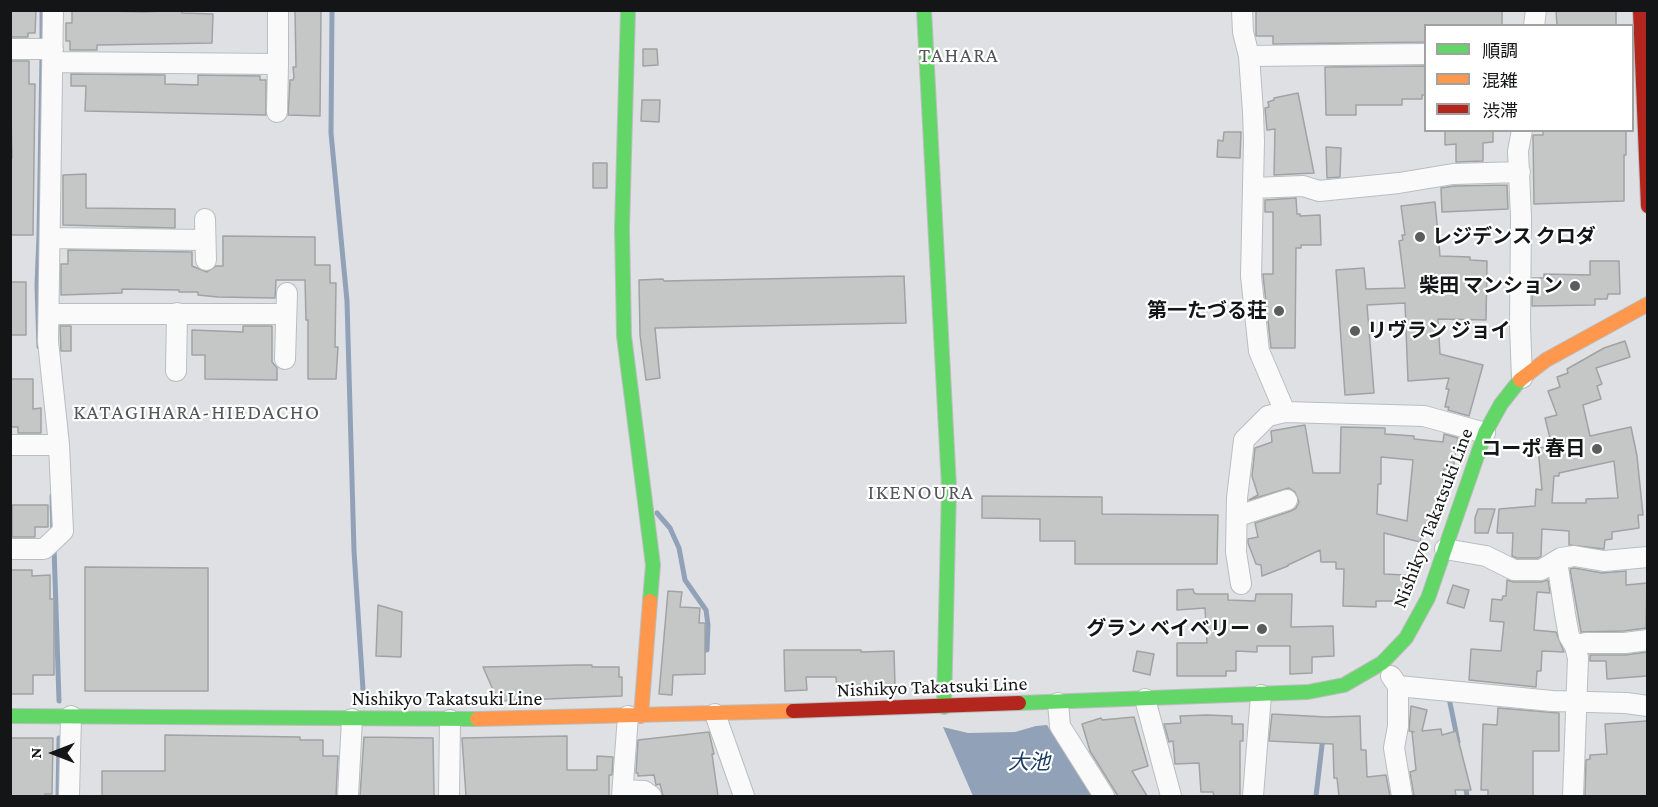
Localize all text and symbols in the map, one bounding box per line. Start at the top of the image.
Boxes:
legend [1424,24,1634,132]
text: 順調 [1482,41,1518,61]
district label: TAHARA [919,43,999,69]
text: 混雑 [1482,71,1518,91]
text: 渋滞 [1482,101,1518,121]
place label: レジデンス クロダ [1432,225,1596,249]
marker: レジデンス クロダ [1413,230,1427,244]
place label: 柴田 マンション [1419,274,1563,298]
marker: 柴田 マンション [1568,279,1582,293]
place label: 第一たづる荘 [1147,299,1267,323]
marker: 第一たづる荘 [1272,304,1286,318]
place label: リヴラン ジョイ [1367,319,1511,343]
marker: リヴラン ジョイ [1348,324,1362,338]
district label: KATAGIHARA-HIEDACHO [73,400,321,426]
street label: Nishikyo Takatsuki Line [1388,425,1478,611]
place label: コーポ 春日 [1481,437,1585,461]
marker: コーポ 春日 [1590,442,1604,456]
district label: IKENOURA [868,480,974,506]
place label: グラン ベイベリー [1086,617,1250,641]
marker: グラン ベイベリー [1255,622,1269,636]
street label: Nishikyo Takatsuki Line [836,672,1028,702]
street label: Nishikyo Takatsuki Line [352,687,542,711]
north arrow [24,723,84,783]
text: N [27,748,44,758]
water label: 大池 [1008,750,1050,776]

